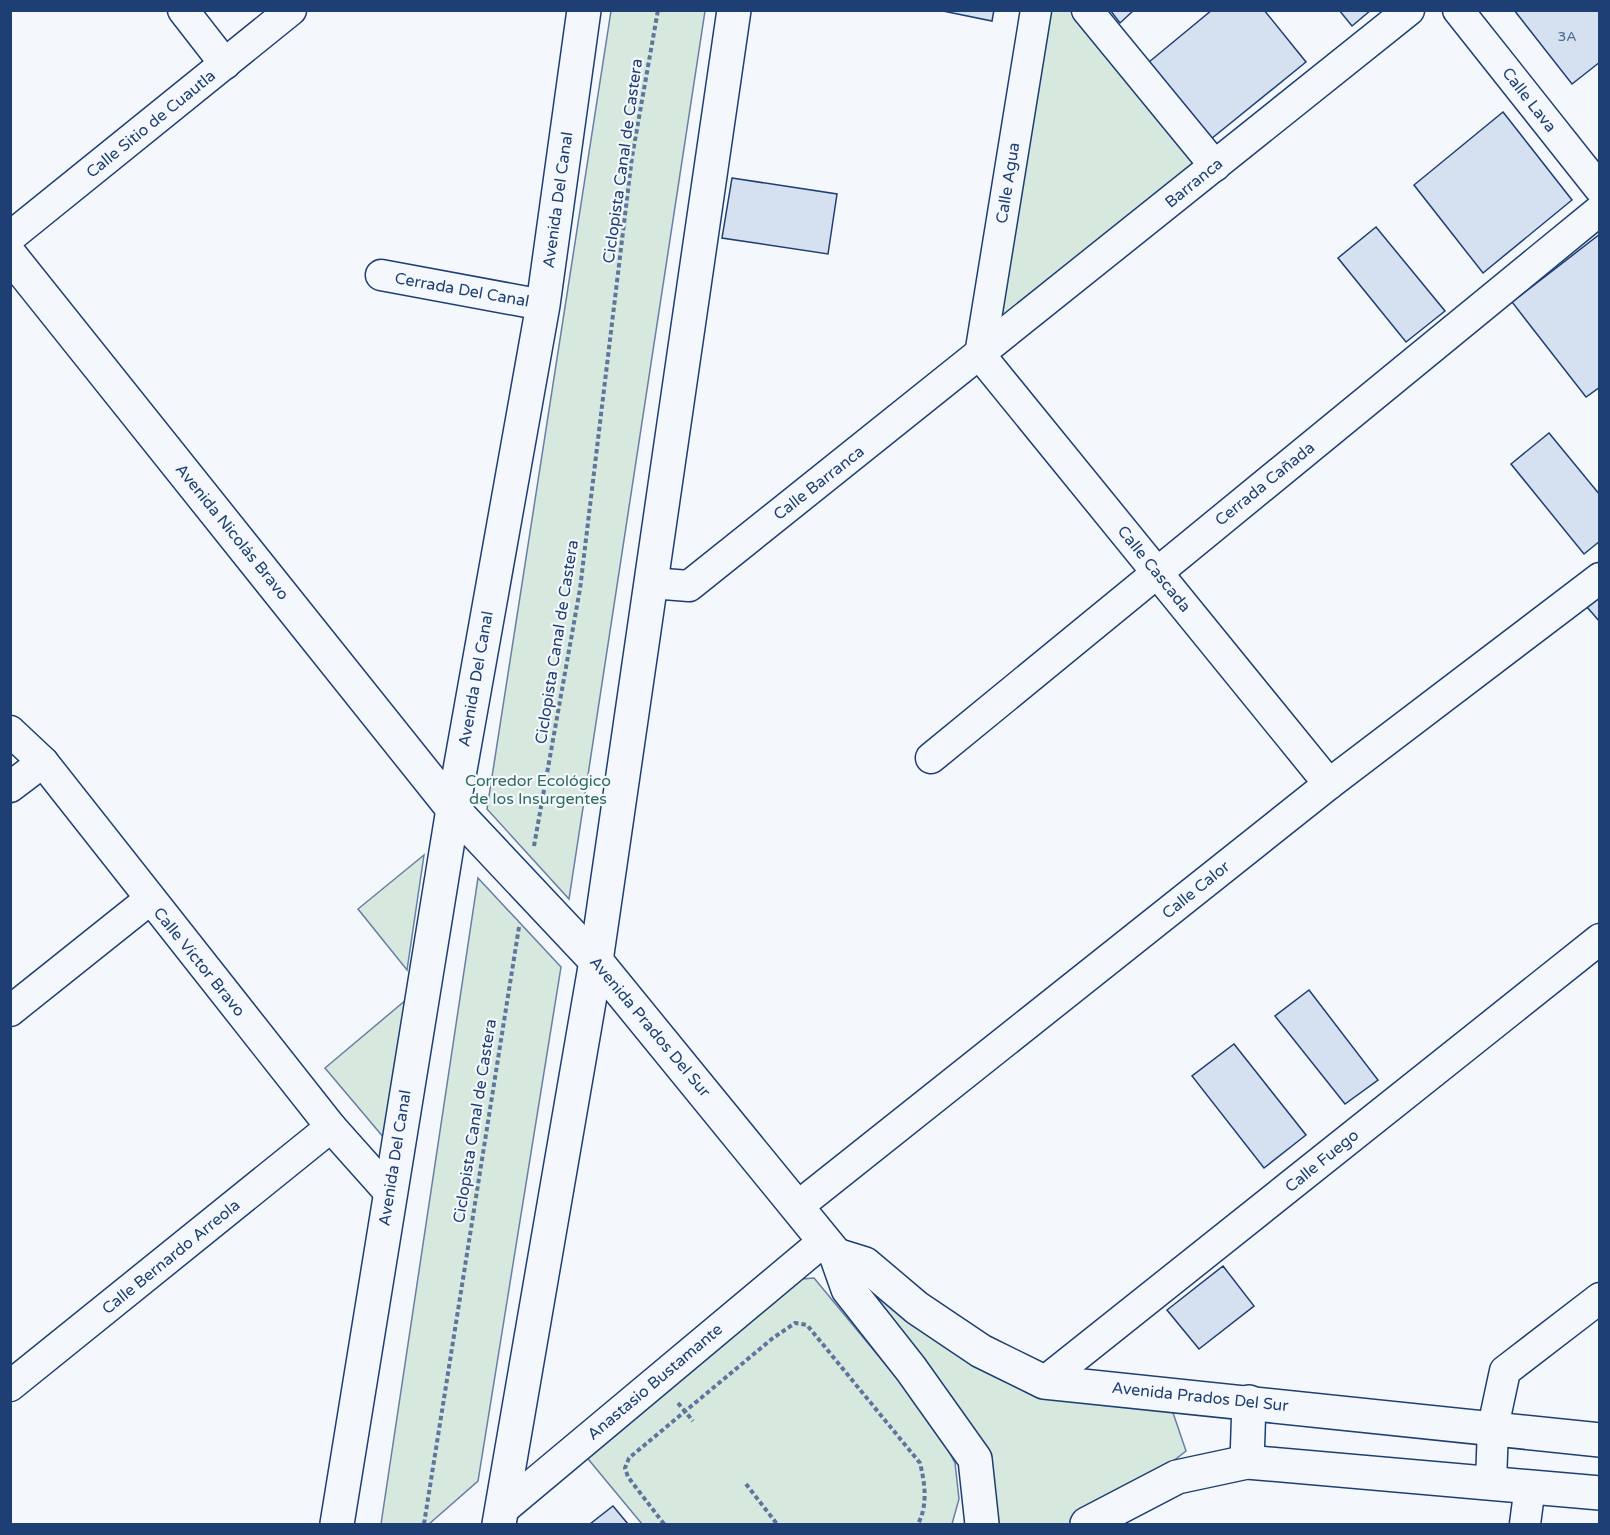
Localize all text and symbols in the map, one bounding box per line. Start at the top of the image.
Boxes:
house number: 3A [1557,28,1577,45]
street label: Ciclopista Canal de Castera [599,57,647,265]
street label: Calle Lava [1497,64,1561,136]
street label: Calle Sitio de Cuautla [82,66,220,182]
street label: Avenida Del Canal [539,131,577,269]
street label: Calle Agua [992,141,1024,225]
street label: Barranca [1161,154,1227,212]
street label: Cerrada Del Canal [393,268,531,312]
street label: Cerrada Cañada [1211,438,1319,530]
street label: Calle Barranca [770,441,868,525]
street label: Avenida Nicolás Bravo [171,460,293,604]
street label: Calle Cascada [1113,522,1195,616]
street label: Ciclopista Canal de Castera [531,538,583,746]
street label: Avenida Del Canal [454,610,498,748]
park label: Corredor Ecológico de los Insurgentes [465,771,611,809]
street label: Calle Calor [1158,856,1235,923]
street label: Calle Víctor Bravo [149,903,249,1021]
street label: Avenida Prados Del Sur [585,953,715,1102]
street label: Ciclopista Canal de Castera [449,1017,501,1225]
street label: Avenida Del Canal [374,1089,416,1227]
street label: Calle Fuego [1281,1125,1363,1197]
street label: Calle Bernardo Arreola [98,1195,244,1319]
street label: Anastasio Bustamante [583,1320,727,1444]
street label: Avenida Prados Del Sur [1111,1378,1290,1416]

